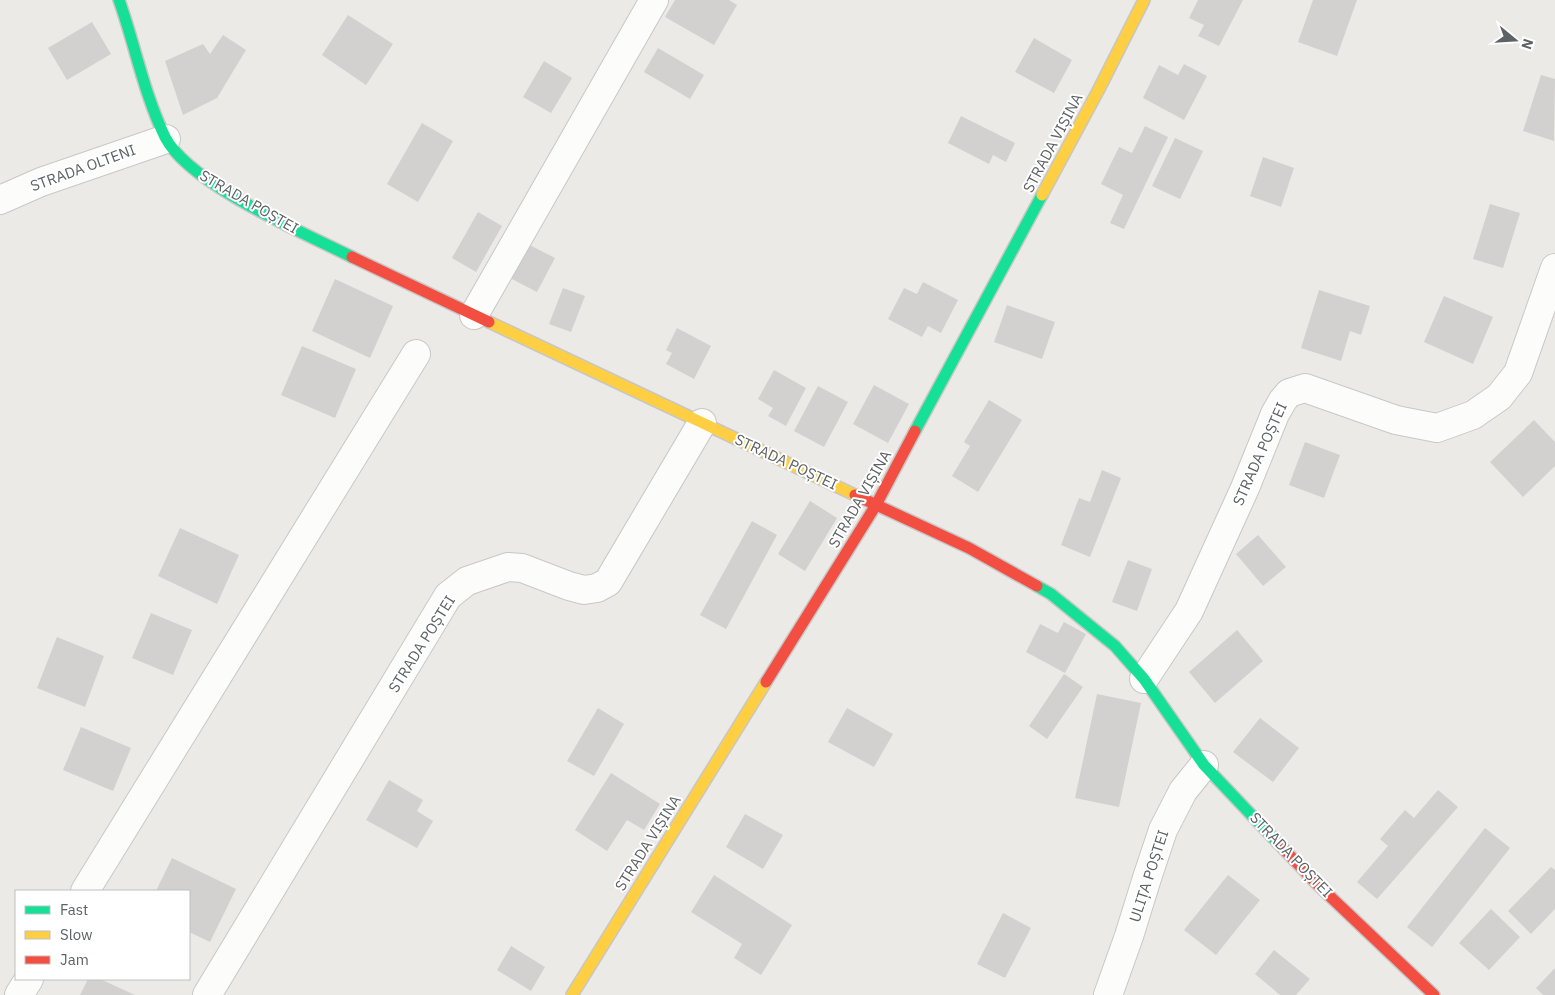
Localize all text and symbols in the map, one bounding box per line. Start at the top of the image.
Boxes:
north arrow [1490,15,1540,65]
text: N [1517,36,1537,52]
street label: STRADA VIȘINA [1018,90,1087,196]
street label: STRADA OLTENI [28,140,138,195]
street label: STRADA POȘTEI [196,166,302,238]
street label: STRADA POȘTEI [1228,399,1291,508]
street label: STRADA POȘTEI [732,429,840,494]
street label: STRADA VIȘINA [824,446,895,551]
street label: STRADA POȘTEI [384,592,459,696]
street label: STRADA VIȘINA [611,791,685,894]
street label: STRADA POȘTEI [1246,808,1337,901]
street label: ULIȚA POȘTEI [1125,827,1172,924]
legend [15,890,190,980]
text: Fast [60,900,88,919]
text: Slow [60,925,93,944]
text: Jam [60,950,89,969]

